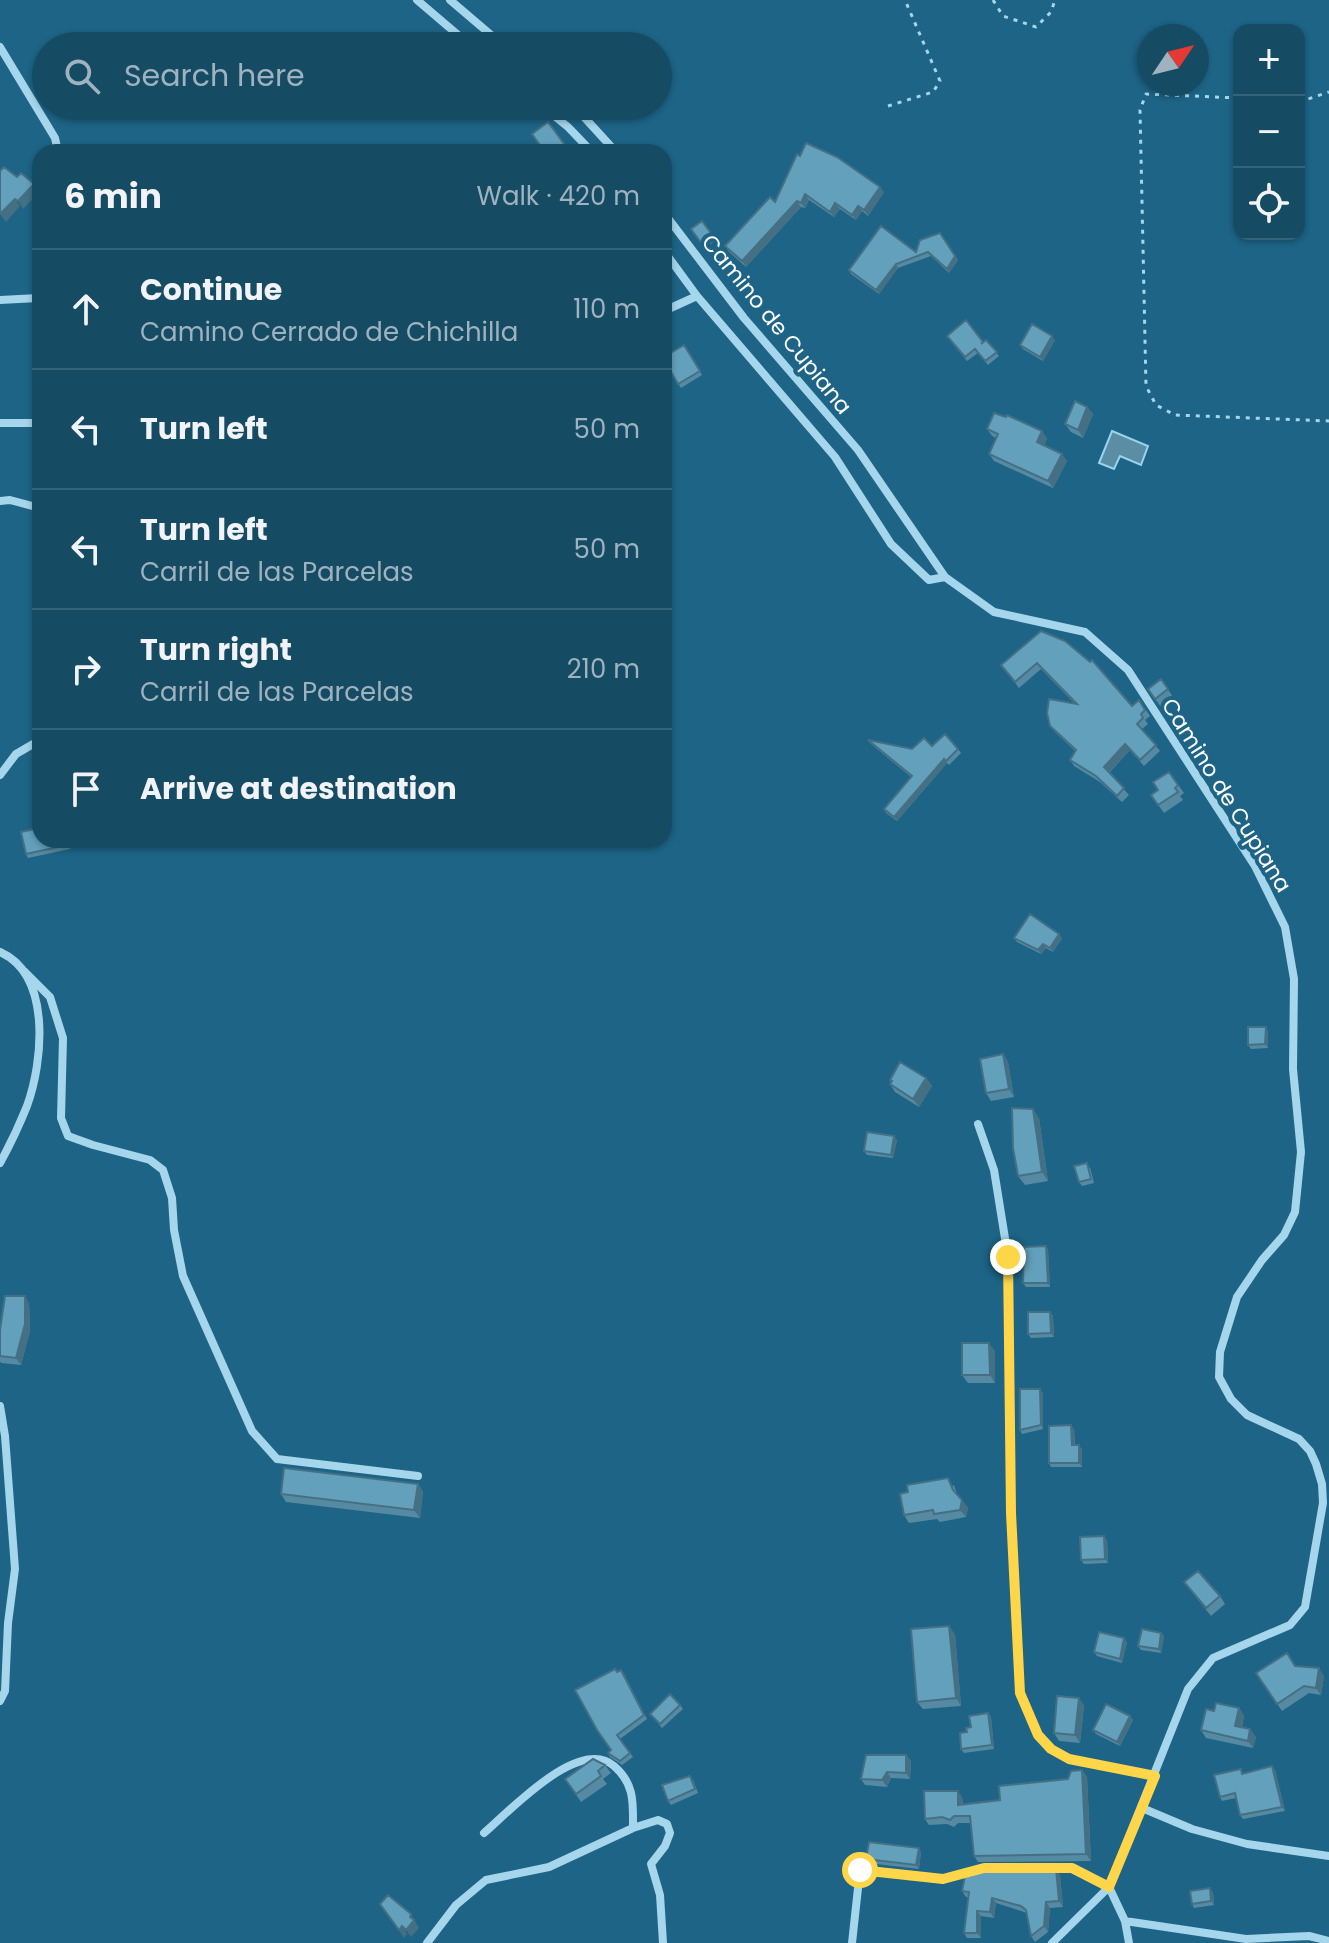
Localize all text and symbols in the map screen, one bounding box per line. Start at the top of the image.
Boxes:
north arrow [1137,24,1209,96]
map controls [1233,24,1305,240]
button: + [1233,24,1305,96]
search box [32,32,672,120]
icon: search [60,54,104,98]
text: Search here [124,54,305,97]
button: − [1233,96,1305,168]
button: locate [1233,168,1305,240]
text: 6 min [64,172,162,220]
text: Walk · 420 m [477,178,640,214]
street label: Camino de Cupiana [694,228,859,421]
text: Continue [140,268,282,311]
icon: ahead [64,287,108,331]
text: 110 m [573,291,640,327]
text: Camino Cerrado de Chichilla [140,314,518,350]
icon: left [64,407,108,451]
text: Turn left [140,407,268,450]
text: 50 m [574,411,640,447]
text: Turn left [140,508,268,551]
icon: left [64,527,108,571]
text: 50 m [574,531,640,567]
text: Carril de las Parcelas [140,554,414,590]
text: Turn right [140,628,292,671]
icon: right [64,647,108,691]
text: 210 m [567,651,640,687]
text: Carril de las Parcelas [140,674,414,710]
street label: Camino de Cupiana [1154,692,1299,898]
icon: arrive [64,767,108,811]
text: Arrive at destination [140,767,457,810]
route end [990,1239,1026,1275]
route start [842,1852,878,1888]

